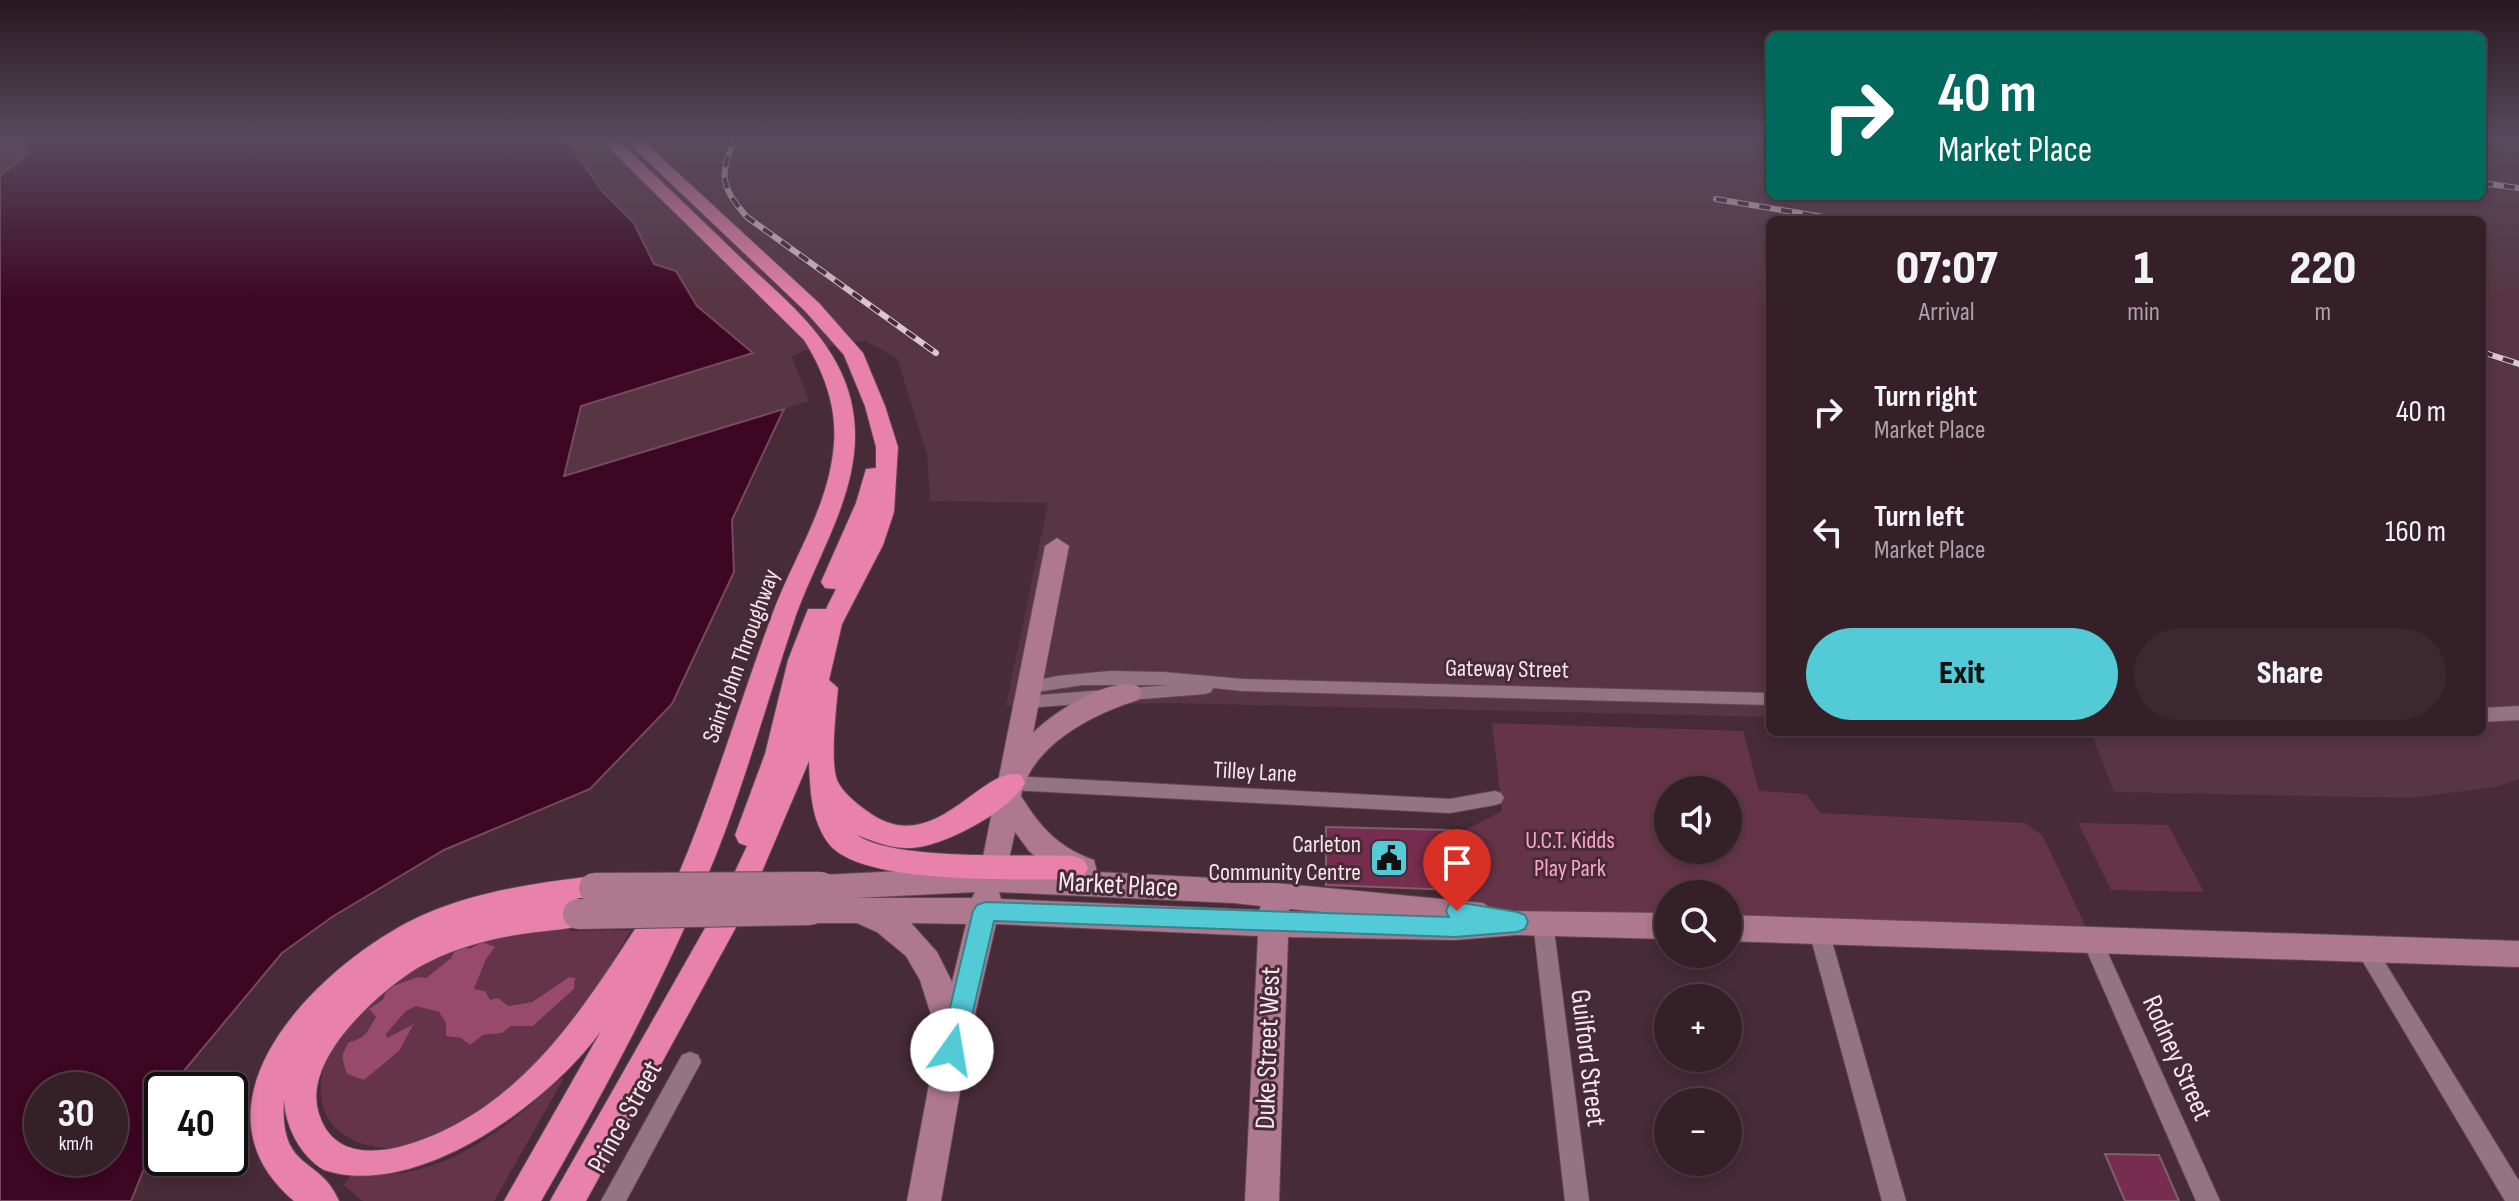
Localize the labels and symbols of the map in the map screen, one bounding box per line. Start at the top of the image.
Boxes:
street label: Saint John Throughway [696,565,786,747]
street label: Gateway Street [1445,653,1569,685]
street label: Tilley Lane [1212,755,1298,789]
park label: U.C.T. Kidds Play Park [1525,826,1615,883]
pin [1423,829,1491,911]
place label: Carleton Community Centre [1209,830,1361,887]
public building icon: Carleton Community Centre [1368,837,1410,879]
street label: Market Place [1057,865,1179,905]
street label: Duke Street West [1249,966,1287,1130]
street label: Guilford Street [1563,987,1613,1129]
street label: Rodney Street [2135,990,2219,1126]
position arrow [910,1008,994,1092]
street label: Prince Street [581,1055,669,1179]
speed limit sign: 40 [144,1072,248,1176]

